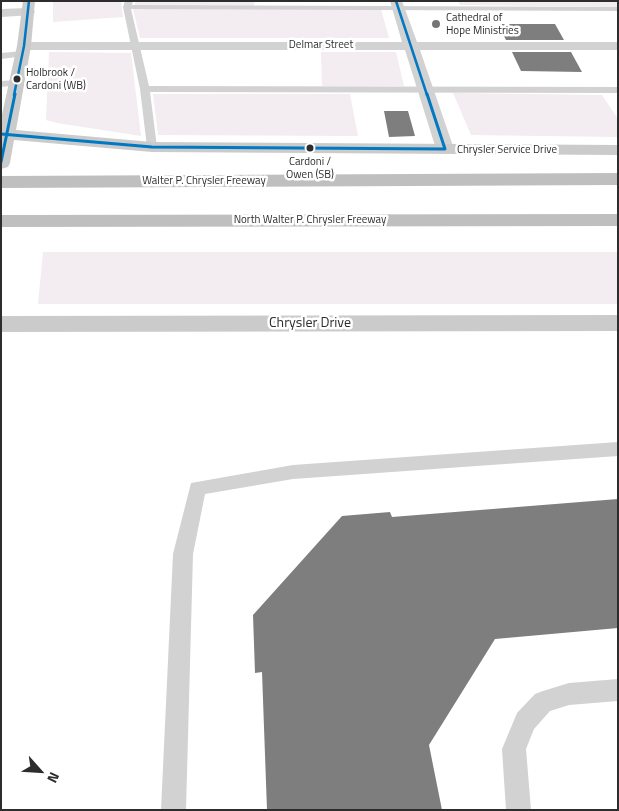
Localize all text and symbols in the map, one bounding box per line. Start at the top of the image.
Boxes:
place label: Cathedral of Hope Ministries [446,11,519,37]
marker: Cathedral of Hope Ministries [430,18,442,30]
street label: Delmar Street [289,38,353,52]
place label: Holbrook / Cardoni (WB) [26,66,86,92]
marker: Holbrook / Cardoni (WB) [12,74,22,84]
marker: Cardoni / Owen (SB) [305,143,315,153]
street label: Chrysler Service Drive [457,143,557,157]
place label: Cardoni / Owen (SB) [286,155,334,181]
street label: Walter P. Chrysler Freeway [142,174,266,188]
street label: North Walter P. Chrysler Freeway [234,213,386,227]
street label: Chrysler Drive [269,316,351,332]
north arrow [15,746,65,796]
text: N [42,769,65,787]

